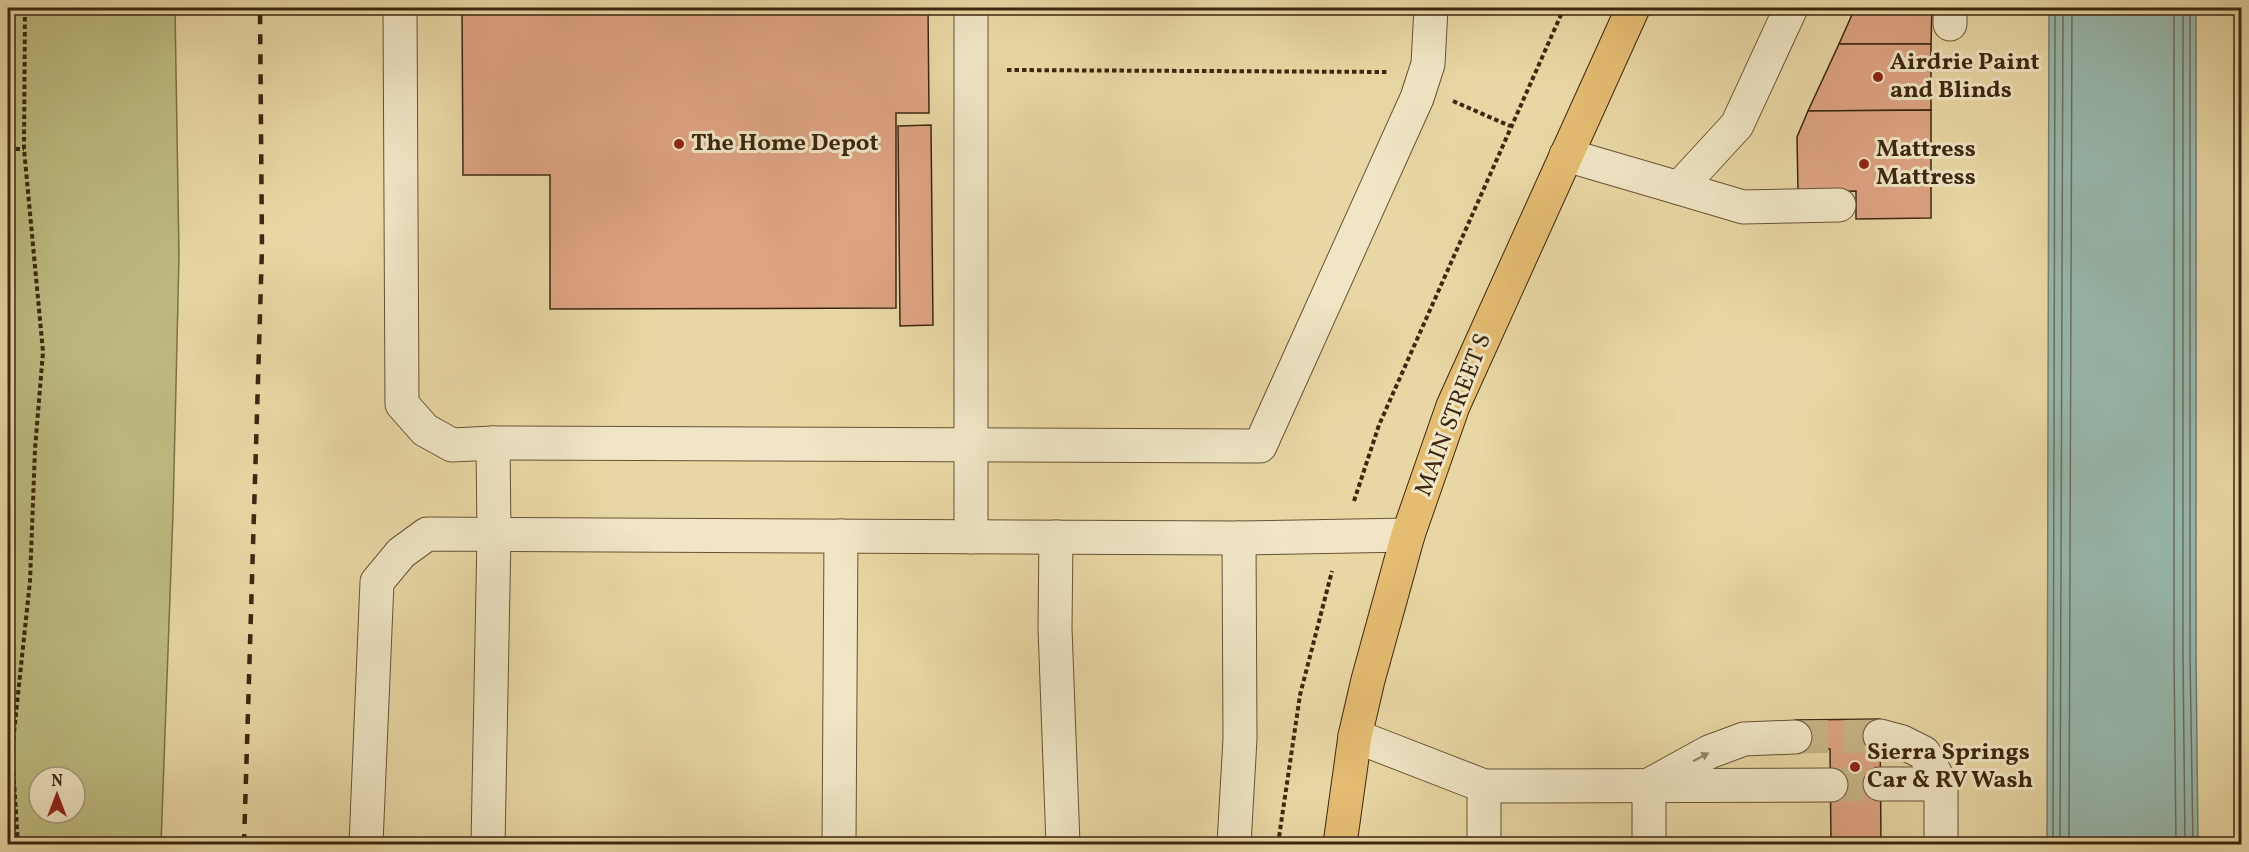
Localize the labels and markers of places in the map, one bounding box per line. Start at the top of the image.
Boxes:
place label: Airdrie Paint and Blinds [1890,46,2040,108]
marker: Airdrie Paint and Blinds [1871,70,1885,84]
place label: The Home Depot [691,127,879,161]
place label: Mattress Mattress [1876,133,1976,195]
marker: The Home Depot [672,137,686,151]
marker: Mattress Mattress [1857,157,1871,171]
place label: Sierra Springs Car & RV Wash [1867,736,2033,798]
marker: Sierra Springs Car & RV Wash [1848,760,1862,774]

